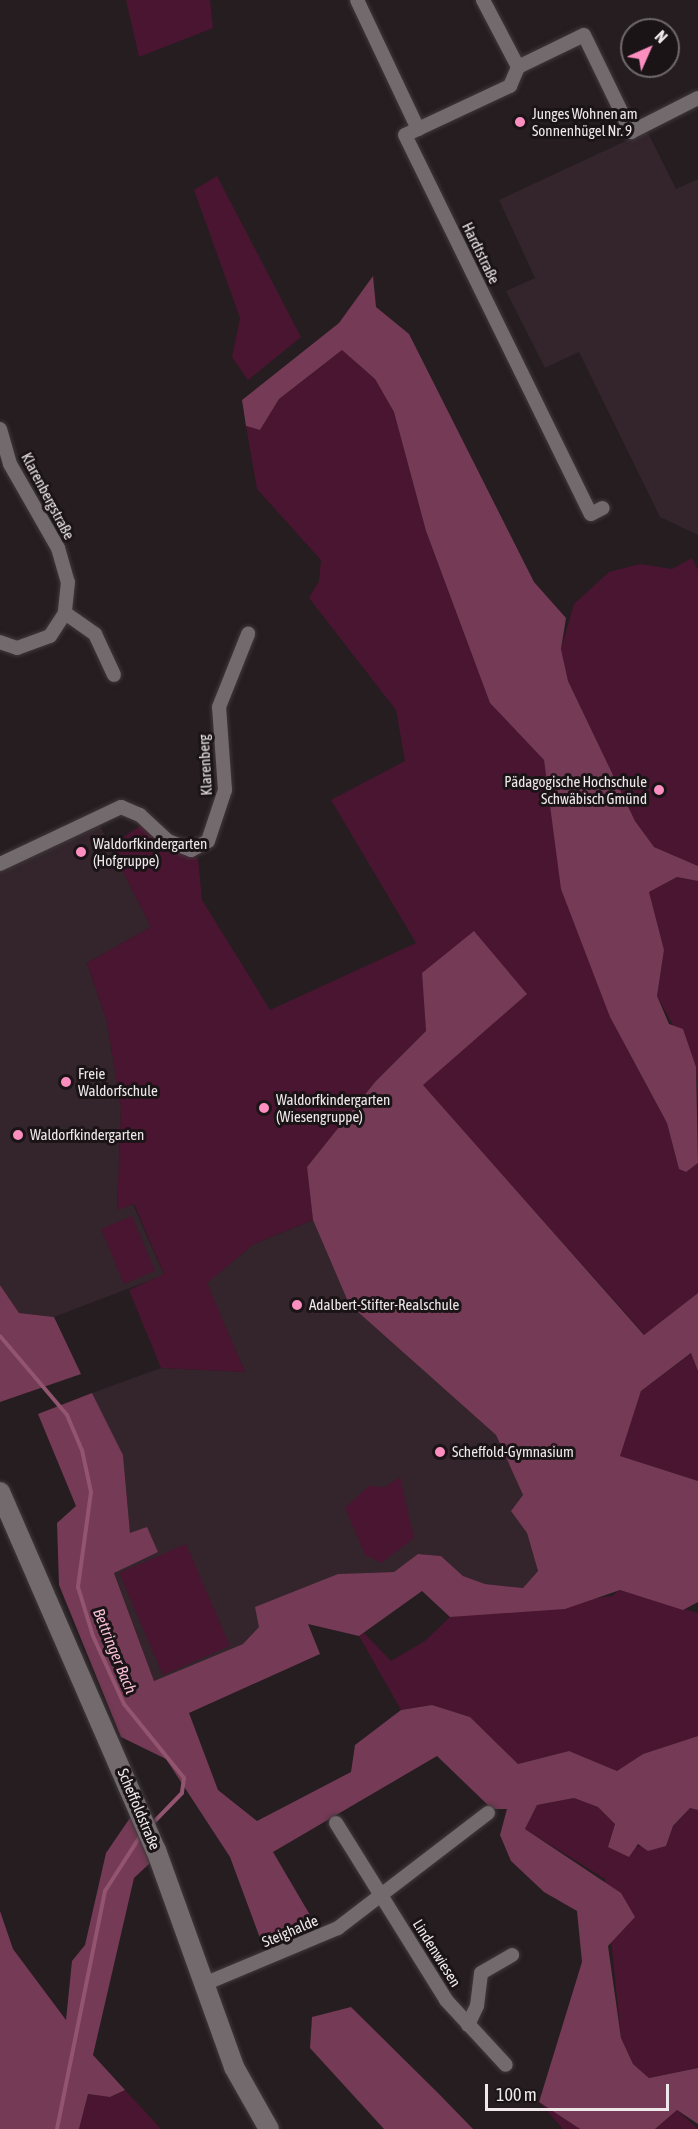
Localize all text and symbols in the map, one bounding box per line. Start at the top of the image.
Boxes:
north arrow [620,18,680,78]
text: N [652,27,671,46]
place label: Junges Wohnen am Sonnenhügel Nr. 9 [532,104,638,139]
marker: Junges Wohnen am Sonnenhügel Nr. 9 [513,115,527,129]
street label: Hardtstraße [458,219,504,287]
street label: Klarenbergstraße [18,450,78,542]
street label: Klarenberg [194,734,216,796]
place label: Pädagogische Hochschule Schwäbisch Gmünd [504,772,647,807]
marker: Pädagogische Hochschule Schwäbisch Gmünd [652,783,666,797]
place label: Waldorfkindergarten (Hofgruppe) [93,834,207,869]
marker: Waldorfkindergarten (Hofgruppe) [74,845,88,859]
place label: Freie Waldorfschule [78,1064,158,1099]
marker: Freie Waldorfschule [59,1075,73,1089]
place label: Waldorfkindergarten (Wiesengruppe) [276,1090,390,1125]
marker: Waldorfkindergarten (Wiesengruppe) [257,1101,271,1115]
place label: Waldorfkindergarten [30,1126,144,1144]
marker: Waldorfkindergarten [11,1128,25,1142]
place label: Adalbert-Stifter-Realschule [309,1296,459,1314]
marker: Adalbert-Stifter-Realschule [290,1298,304,1312]
place label: Scheffold-Gymnasium [452,1443,574,1461]
marker: Scheffold-Gymnasium [433,1445,447,1459]
water label: Bettringer Bach [89,1606,141,1696]
street label: Scheffoldstraße [114,1766,164,1852]
street label: Steighalde [259,1911,321,1951]
street label: Lindenwiesen [409,1916,465,1990]
scale bar [488,2072,672,2110]
text: 100 m [496,2084,537,2105]

